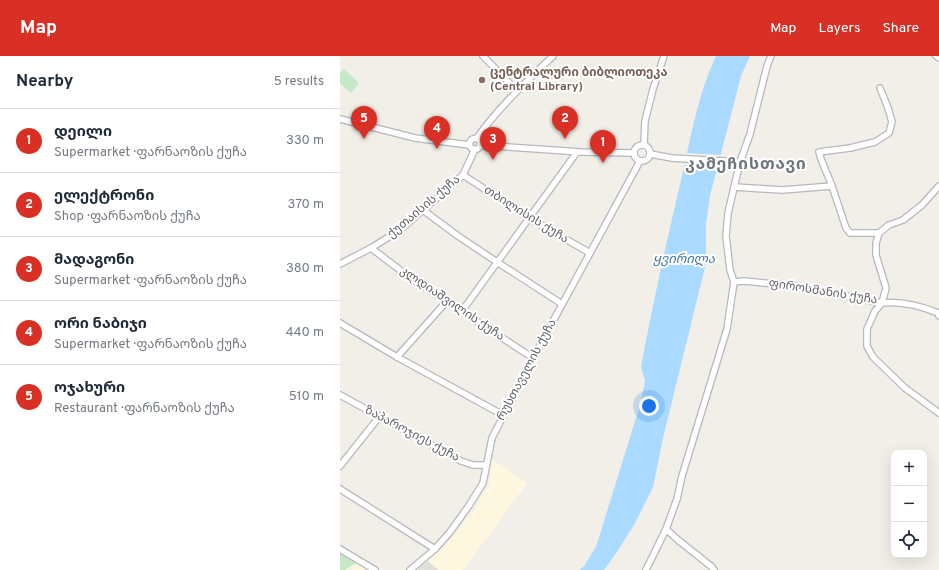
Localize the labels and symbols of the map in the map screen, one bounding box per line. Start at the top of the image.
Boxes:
place label: ცენტრალური ბიბლიოთეკა (Central Library) [490,65,667,95]
marker: ცენტრალური ბიბლიოთეკა (Central Library) [477,75,487,85]
pin: 5 [351,106,377,139]
pin: 2 [552,106,578,139]
pin: 4 [424,116,450,149]
pin: 3 [480,127,506,160]
pin: 1 [590,130,616,163]
district label: კამეჩისთავი [685,155,807,175]
street label: ქუთაისის ქუჩა [384,172,464,242]
street label: თბილისის ქუჩა [481,183,571,247]
water label: ყვირილა [653,252,716,268]
street label: კლდიაშვილის ქუჩა [397,263,507,345]
street label: ფიროსმანის ქუჩა [768,276,878,308]
street label: რუსთაველის ქუჩა [493,316,561,424]
your location [639,396,659,416]
street label: ზაპაროჯიეს ქუჩა [362,402,462,466]

